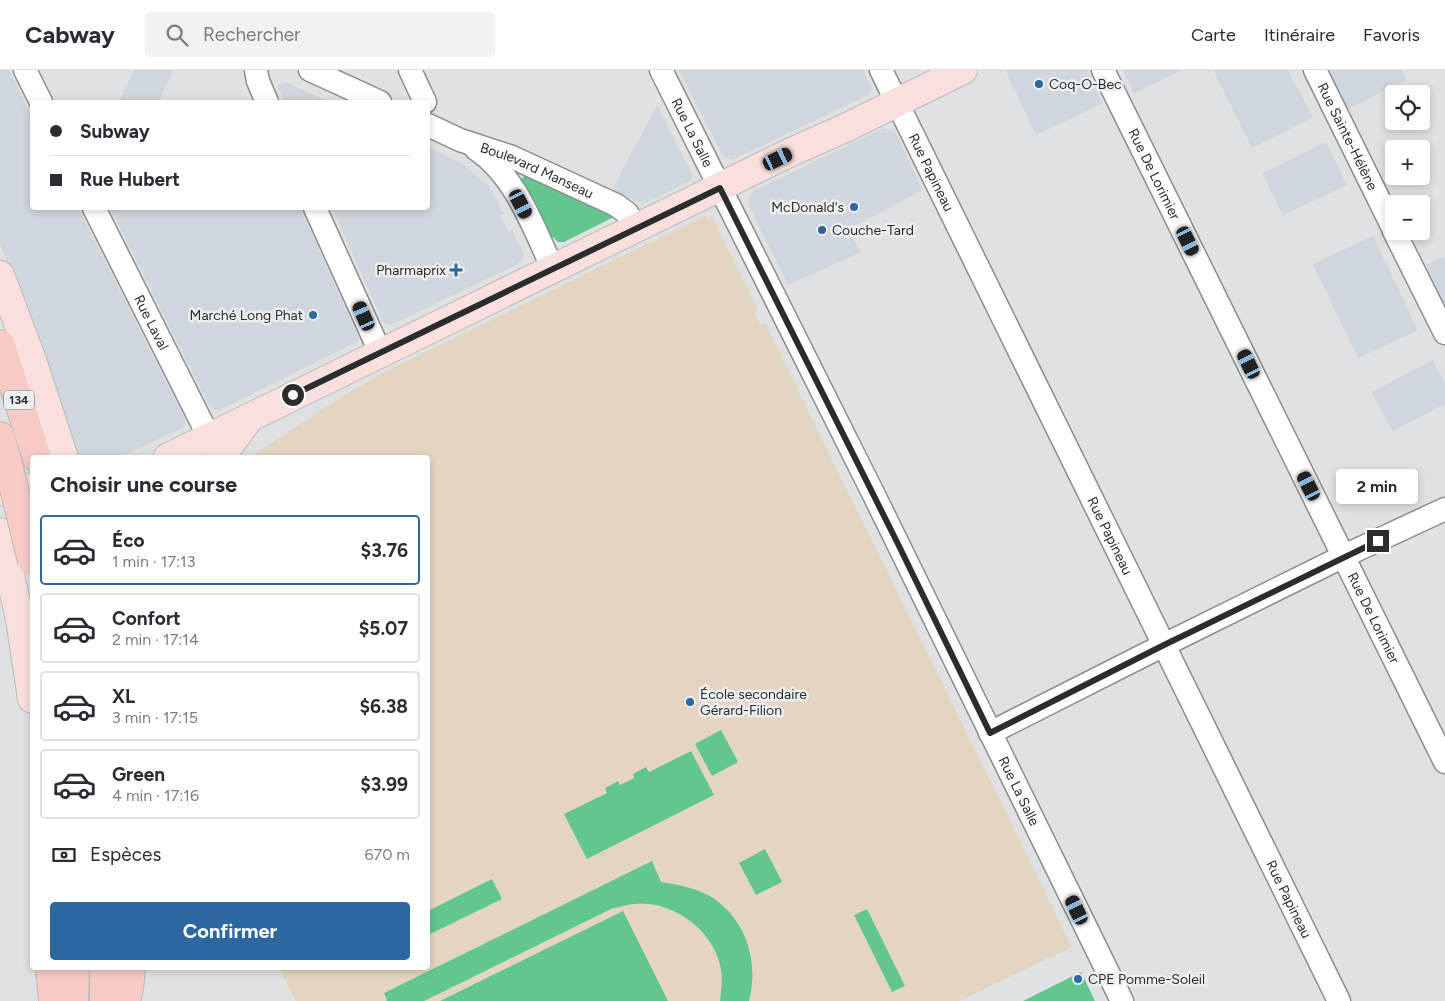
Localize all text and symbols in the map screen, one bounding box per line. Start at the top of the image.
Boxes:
search box [145,12,495,57]
text: Cabway [25,20,115,49]
icon: search [163,21,191,49]
text: Rechercher [203,23,301,46]
text: Carte [1191,24,1236,46]
text: Itinéraire [1264,24,1335,46]
text: Favoris [1363,24,1420,46]
place label: Coq-O-Bec [1049,76,1122,93]
marker: Coq-O-Bec [1033,78,1045,90]
street label: Rue Sainte-Hélène [1314,80,1382,193]
map controls [1385,85,1430,240]
button: locate [1385,85,1430,130]
street label: Rue La Salle [668,95,717,170]
text: Subway [80,120,150,143]
street label: Rue De Lorimier [1125,126,1184,223]
street label: Rue Papineau [905,131,958,214]
street label: Boulevard Manseau [478,139,596,202]
button: + [1385,140,1430,185]
car [761,146,794,172]
text: Rue Hubert [80,168,180,191]
car [507,187,534,221]
button: − [1385,195,1430,240]
place label: McDonald's [771,199,844,216]
marker: McDonald's [848,201,860,213]
place label: Couche-Tard [832,222,914,239]
marker: Couche-Tard [816,224,828,236]
car [1174,224,1201,258]
place label: Pharmaprix [376,262,446,279]
marker: Pharmaprix [450,264,462,276]
street label: Rue Laval [131,292,172,353]
car [351,299,376,333]
place label: Marché Long Phat [190,307,303,324]
marker: Marché Long Phat [307,309,319,321]
car [1235,347,1262,381]
route start [282,384,304,406]
road number: 134 [4,390,34,410]
callout: 2 min [1337,468,1419,504]
car [1295,469,1322,503]
text: Choisir une course [50,471,237,498]
text: 2 min [1357,477,1397,496]
street label: Rue Papineau [1084,494,1136,577]
icon: car [52,528,97,573]
text: Éco [112,529,145,552]
route end [1367,530,1389,552]
text: $3.76 [361,539,408,562]
text: 1 min · 17:13 [112,552,195,571]
street label: Rue De Lorimier [1344,569,1403,666]
icon: car [52,606,97,651]
text: Confort [112,607,181,630]
text: $5.07 [359,617,408,640]
text: 2 min · 17:14 [112,630,199,649]
icon: car [52,684,97,729]
text: XL [112,685,135,708]
place label: École secondaire Gérard-Filion [700,686,807,719]
text: $6.38 [360,695,408,718]
marker: École secondaire Gérard-Filion [684,696,696,708]
text: 3 min · 17:15 [112,708,198,727]
street label: Rue La Salle [995,753,1043,829]
icon: car [52,762,97,807]
text: Green [112,763,165,786]
text: $3.99 [360,773,408,796]
text: 4 min · 17:16 [112,786,199,805]
icon: cash [50,841,78,869]
text: Espèces [90,843,161,866]
text: 670 m [365,845,410,864]
street label: Rue Papineau [1263,857,1315,941]
car [1063,893,1090,927]
button: Confirmer [50,902,410,960]
place label: CPE Pomme-Soleil [1088,971,1205,988]
marker: CPE Pomme-Soleil [1072,973,1084,985]

